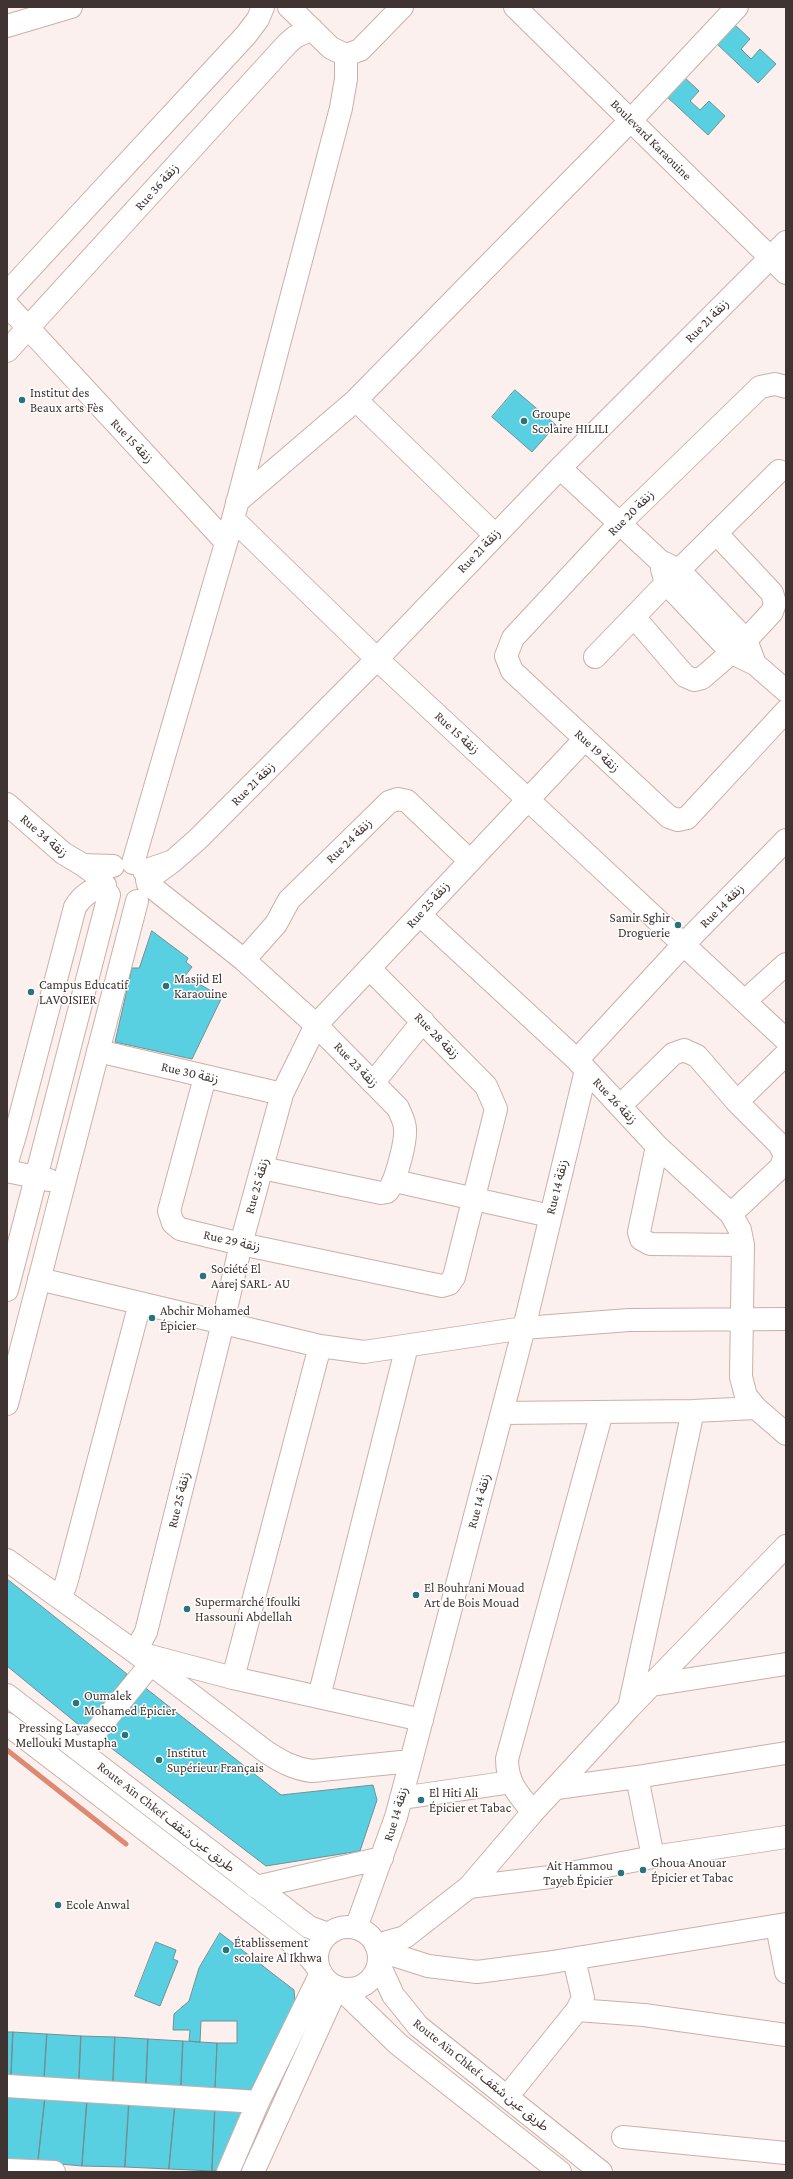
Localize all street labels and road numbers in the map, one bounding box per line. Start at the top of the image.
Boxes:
street label: Boulevard Karaouine [607,96,695,184]
street label: Rue 36 زنقة [132,160,182,214]
street label: Rue 21 زنقة [682,296,732,346]
street label: Rue 15 زنقة [107,415,157,467]
street label: Rue 20 زنقة [605,487,657,539]
street label: Rue 21 زنقة [454,526,504,576]
street label: Rue 15 زنقة [431,708,483,758]
street label: Rue 19 زنقة [571,726,623,776]
street label: Rue 21 زنقة [228,759,278,809]
street label: Rue 34 زنقة [17,811,71,861]
street label: Rue 24 زنقة [323,815,375,867]
street label: Rue 25 زنقة [403,878,453,932]
street label: Rue 14 زنقة [697,881,747,931]
street label: Rue 28 زنقة [411,1010,463,1062]
street label: Rue 23 زنقة [330,1039,382,1091]
street label: Rue 30 زنقة [160,1059,220,1087]
street label: Rue 26 زنقة [590,1074,640,1128]
street label: Rue 25 زنقة [242,1156,272,1216]
street label: Rue 14 زنقة [543,1158,571,1216]
street label: Rue 29 زنقة [202,1227,262,1255]
street label: Rue 25 زنقة [164,1470,194,1530]
street label: Rue 14 زنقة [464,1472,494,1530]
street label: Route Aïn Chkef طريق عين شقف [94,1758,238,1876]
street label: Rue 14 زنقة [380,1785,412,1843]
street label: Route Aïn Chkef طريق عين شقف [410,2015,552,2135]

